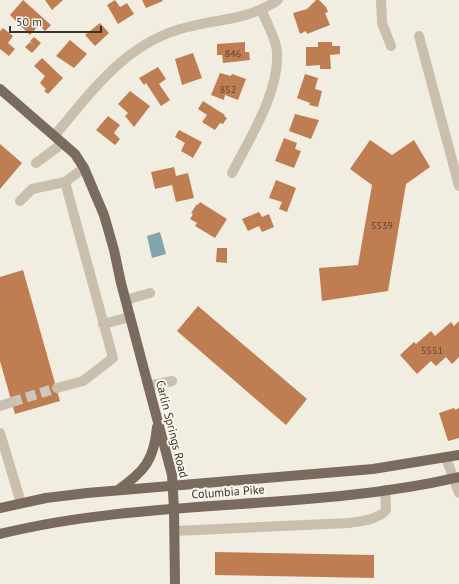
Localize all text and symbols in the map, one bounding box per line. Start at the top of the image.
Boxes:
scale bar [10,8,101,34]
text: 50 m [16,14,42,29]
house number: 846 [225,47,241,60]
house number: 852 [220,83,236,96]
house number: 5539 [371,219,393,232]
house number: 5551 [421,344,443,357]
street label: Carlin Springs Road [153,379,192,479]
street label: Columbia Pike [191,481,265,502]

